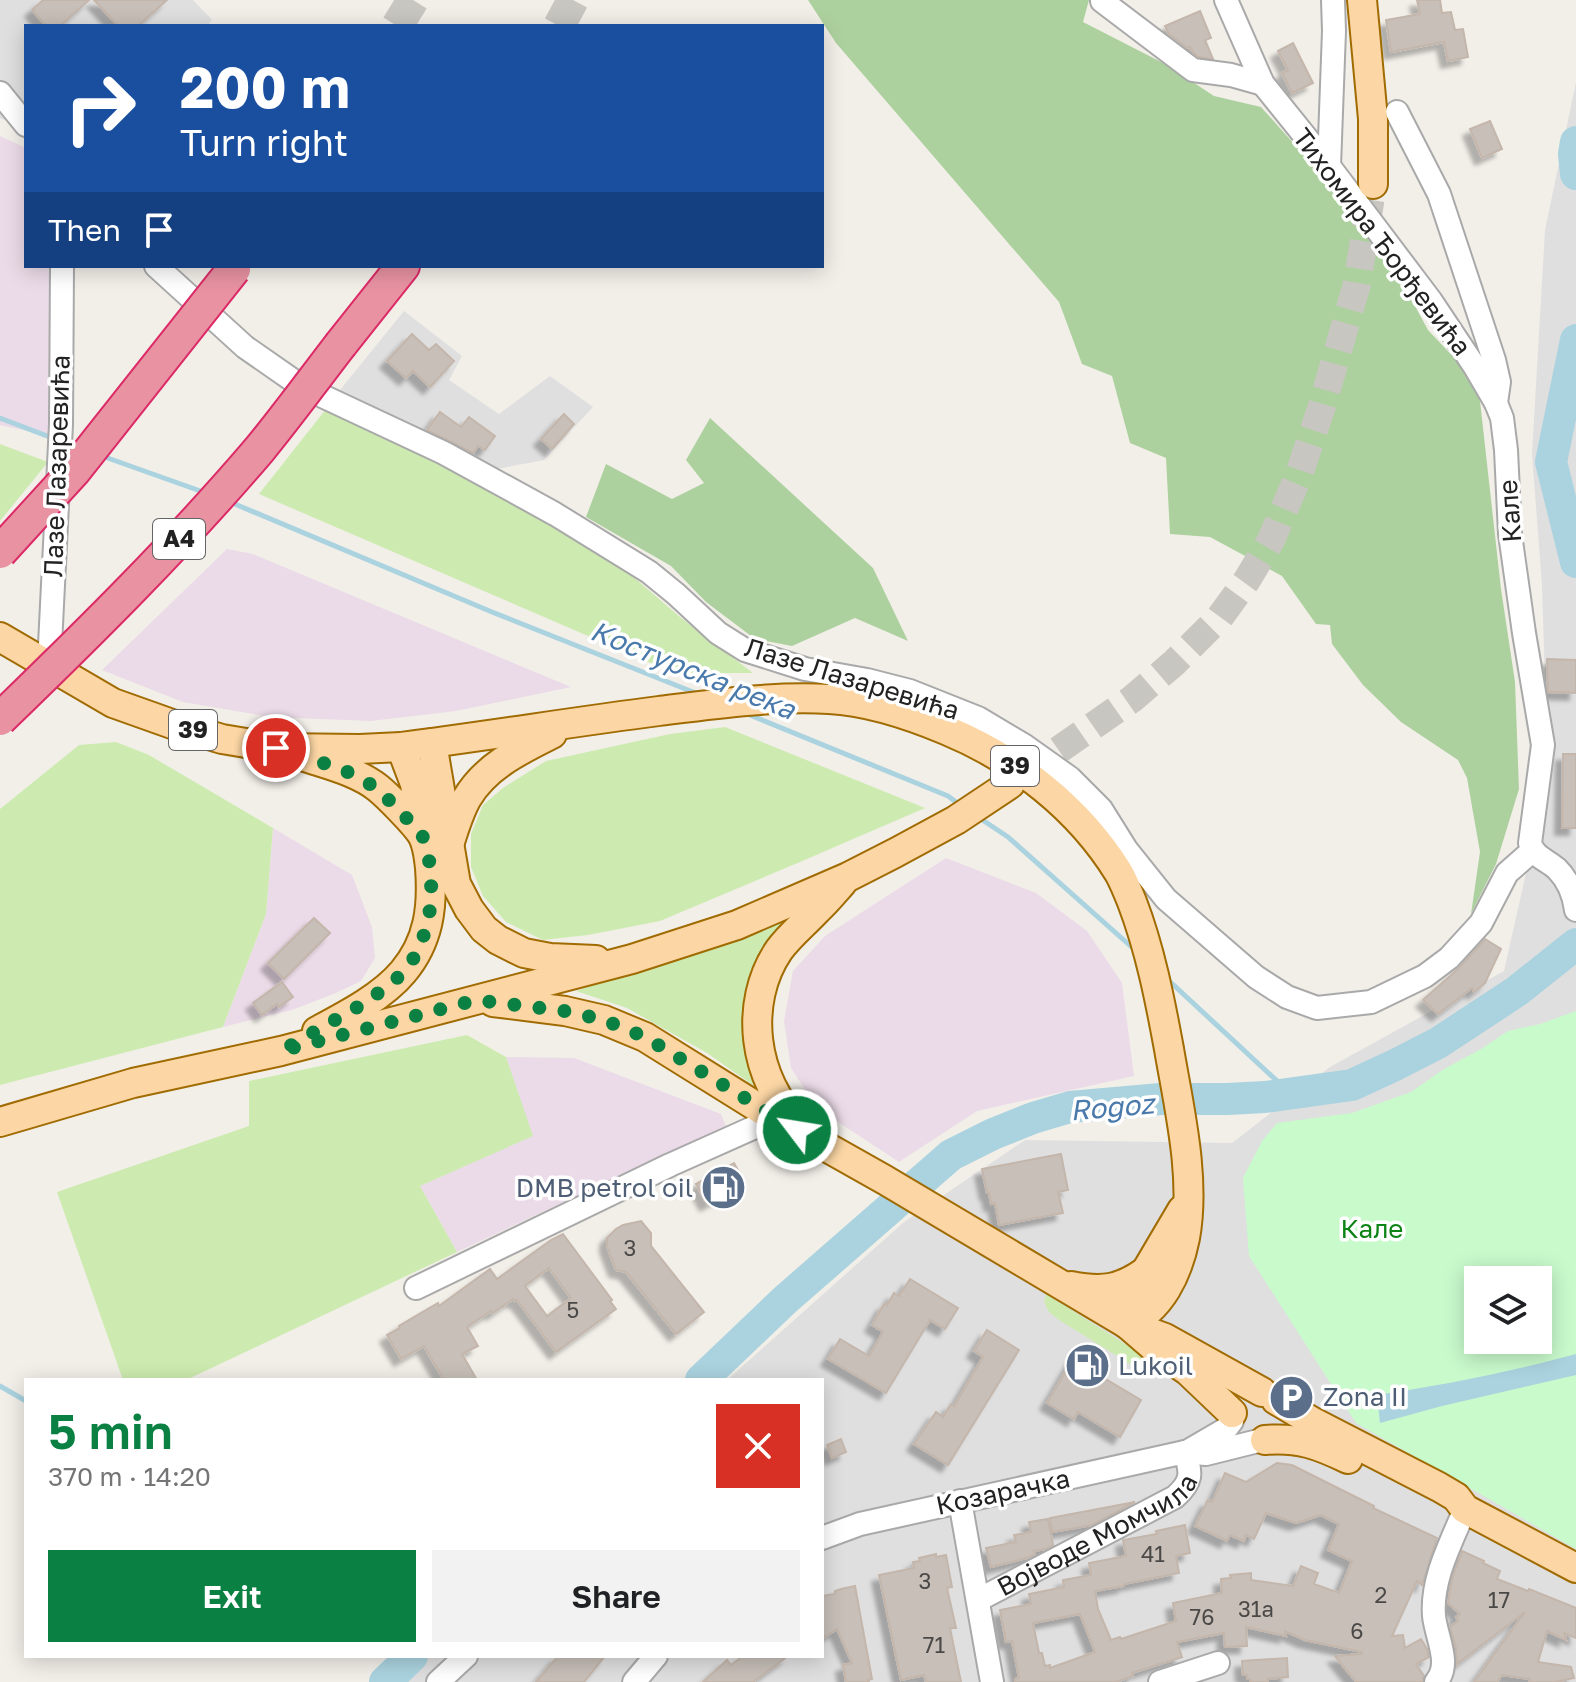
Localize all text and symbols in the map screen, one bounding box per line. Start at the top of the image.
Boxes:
text: 200 m [180,53,350,120]
icon: right [48,56,152,160]
text: Turn right [180,121,348,164]
street label: Тихомира Ђорђевића [1287,122,1478,361]
icon: arrive [137,208,181,252]
text: Then [48,212,121,248]
street label: Лазе Лазаревића [37,354,76,578]
street label: Кале [1492,479,1527,544]
road number: A4 [153,519,205,559]
water label: Костурска река [586,614,801,726]
street label: Лазе Лазаревића [741,631,963,726]
road number: 39 [169,710,217,750]
pin [242,714,310,782]
icon: arrive [254,726,298,770]
road number: 39 [991,746,1039,786]
water label: Rogoz [1069,1086,1158,1127]
position arrow [755,1088,839,1172]
fuel station icon: DMB petrol oil [700,1164,748,1212]
place label: DMB petrol oil [516,1172,693,1203]
park label: Кале [1341,1213,1403,1244]
house number: 3 [624,1234,636,1261]
map controls [1464,1266,1552,1354]
button: layers [1464,1266,1552,1354]
house number: 5 [567,1296,579,1323]
fuel station icon: Lukoil [1063,1342,1111,1390]
place label: Lukoil [1118,1350,1193,1381]
parking icon: Zona II [1268,1373,1316,1421]
place label: Zona II [1323,1381,1407,1412]
text: 5 min [48,1402,173,1460]
button: close [716,1404,800,1488]
text: 370 m · 14:20 [48,1461,211,1492]
street label: Козарачка [933,1462,1073,1521]
street label: Војводе Момчила [992,1469,1204,1602]
house number: 41 [1141,1540,1165,1567]
button: Exit [48,1550,416,1642]
button: Share [432,1550,800,1642]
house number: 3 [919,1567,931,1594]
house number: 2 [1375,1581,1387,1608]
house number: 17 [1488,1586,1510,1613]
house number: 31a [1238,1595,1274,1622]
house number: 76 [1190,1603,1214,1630]
house number: 6 [1350,1617,1364,1644]
house number: 71 [923,1631,945,1658]

